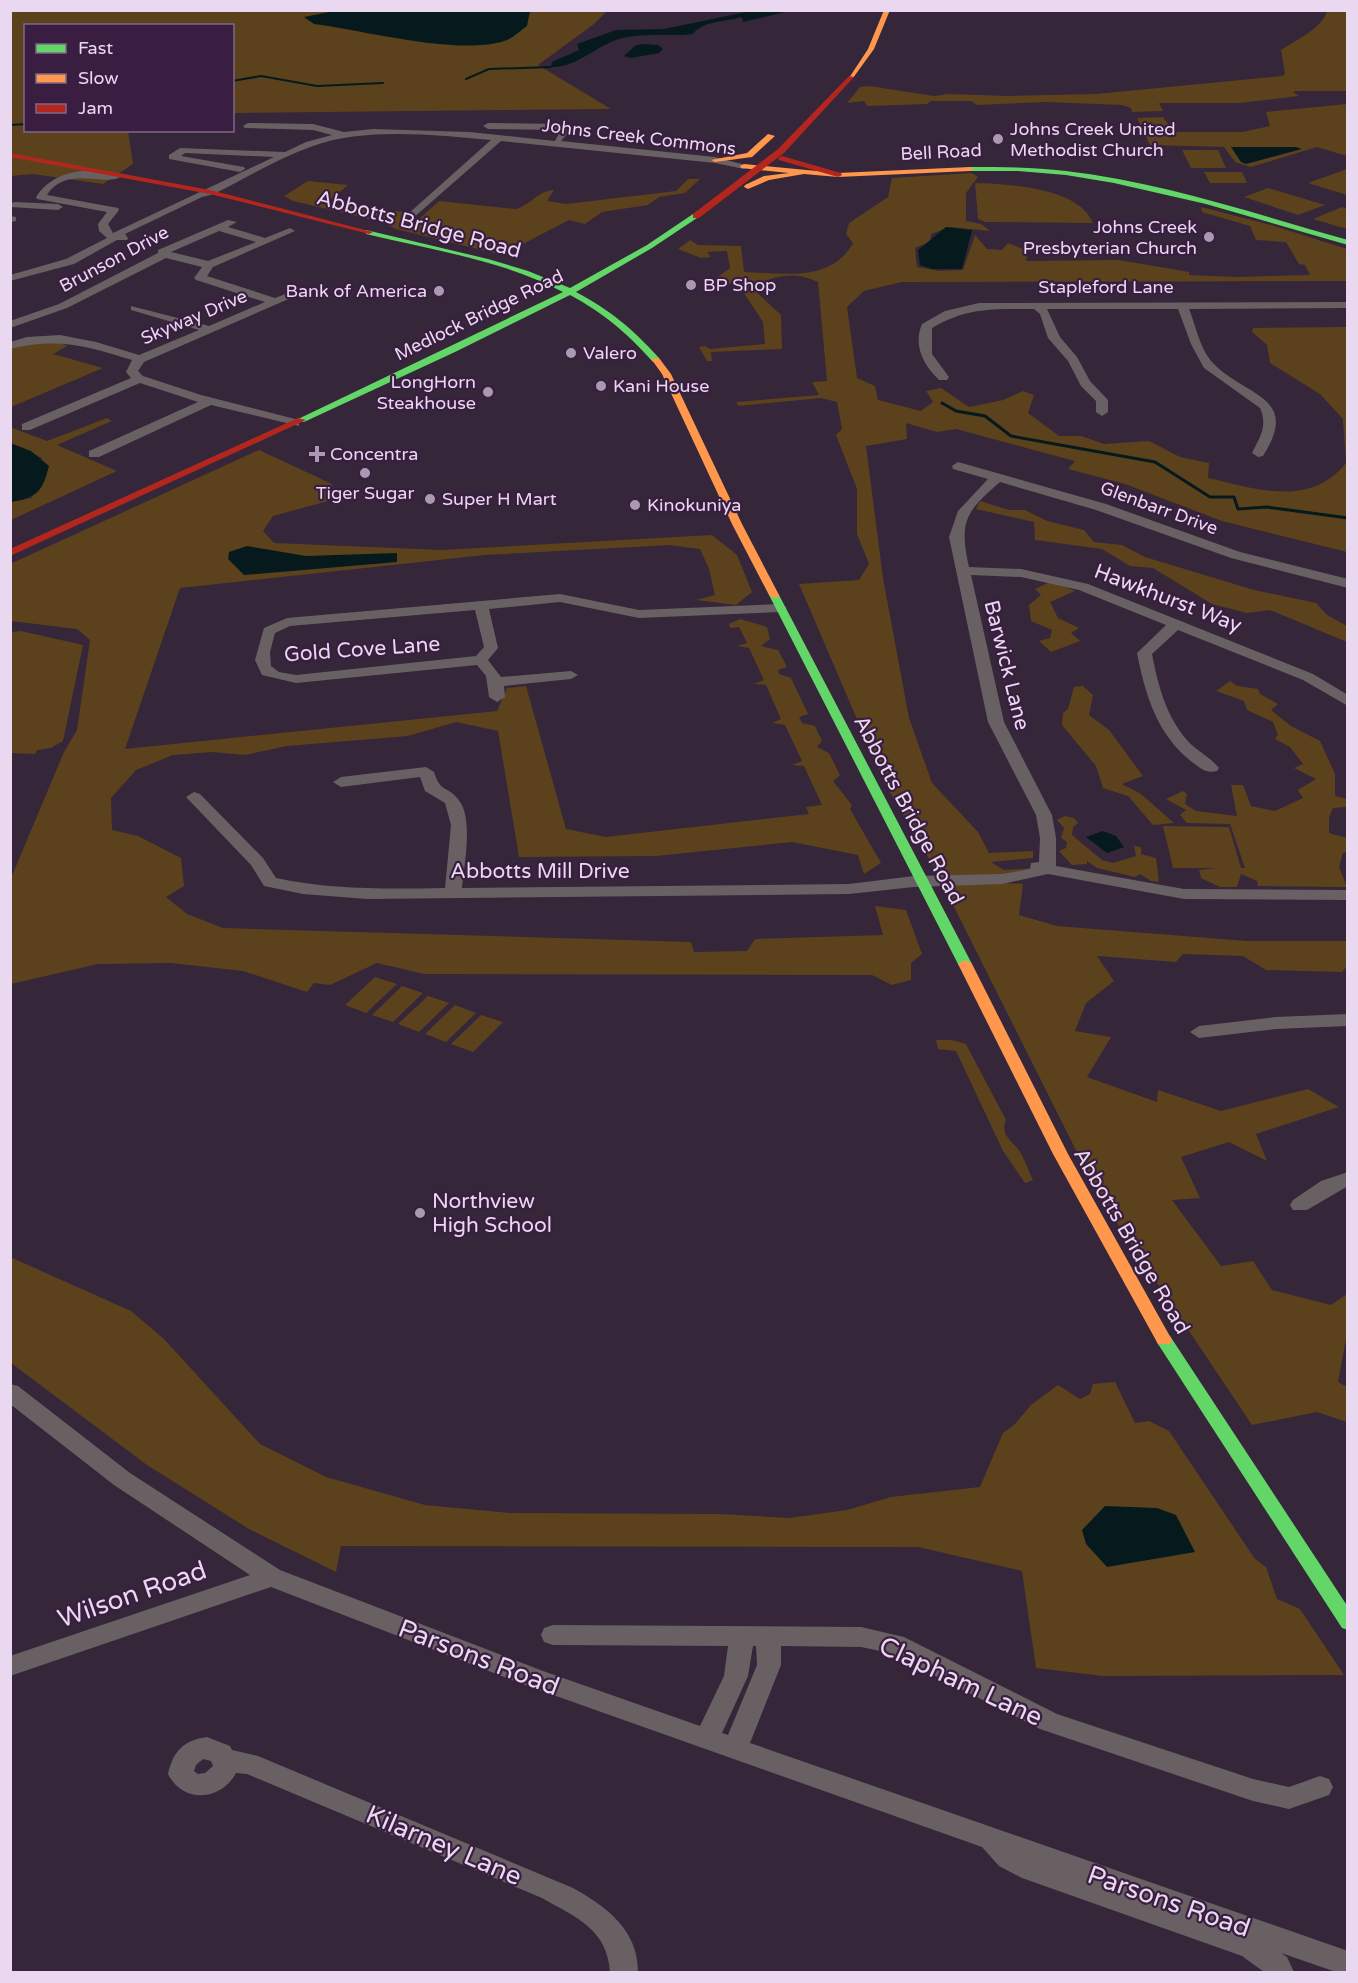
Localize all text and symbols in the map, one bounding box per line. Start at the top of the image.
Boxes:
legend [24,24,234,132]
text: Fast [78,37,113,59]
text: Slow [78,67,119,89]
text: Jam [78,97,113,119]
street label: Johns Creek Commons [541,114,737,160]
place label: Johns Creek United Methodist Church [1010,118,1176,161]
marker: Johns Creek United Methodist Church [991,132,1005,146]
street label: Bell Road [900,139,982,165]
street label: Abbotts Bridge Road [314,185,524,264]
place label: Johns Creek Presbyterian Church [1023,216,1197,259]
street label: Brunson Drive [56,221,172,297]
marker: Johns Creek Presbyterian Church [1202,230,1216,244]
street label: Medlock Bridge Road [391,265,567,365]
place label: BP Shop [703,274,776,296]
street label: Stapleford Lane [1038,276,1174,298]
marker: BP Shop [684,278,698,292]
place label: Bank of America [285,280,427,302]
marker: Bank of America [432,284,446,298]
street label: Skyway Drive [138,285,250,349]
place label: Valero [583,342,637,364]
marker: Valero [564,346,578,360]
place label: LongHorn Steakhouse [377,371,476,414]
place label: Kani House [613,375,709,397]
marker: Kani House [594,379,608,393]
marker: LongHorn Steakhouse [481,385,495,399]
place label: Concentra [330,443,418,465]
marker: Concentra [308,445,326,463]
marker: Tiger Sugar [358,466,372,480]
street label: Glenbarr Drive [1097,477,1221,539]
place label: Tiger Sugar [316,482,414,504]
place label: Super H Mart [442,488,557,510]
marker: Super H Mart [423,492,437,506]
place label: Kinokuniya [647,494,741,516]
marker: Kinokuniya [628,498,642,512]
street label: Hawkhurst Way [1091,559,1245,638]
street label: Barwick Lane [978,598,1035,733]
street label: Gold Cove Lane [283,632,441,667]
street label: Abbotts Bridge Road [848,711,969,909]
street label: Abbotts Mill Drive [450,859,630,884]
street label: Abbotts Bridge Road [1068,1144,1195,1339]
place label: Northview High School [432,1189,552,1238]
marker: Northview High School [413,1206,427,1220]
street label: Wilson Road [54,1555,211,1634]
street label: Parsons Road [394,1613,564,1702]
street label: Clapham Lane [874,1630,1047,1733]
street label: Kilarney Lane [361,1799,526,1892]
street label: Parsons Road [1083,1859,1254,1944]

